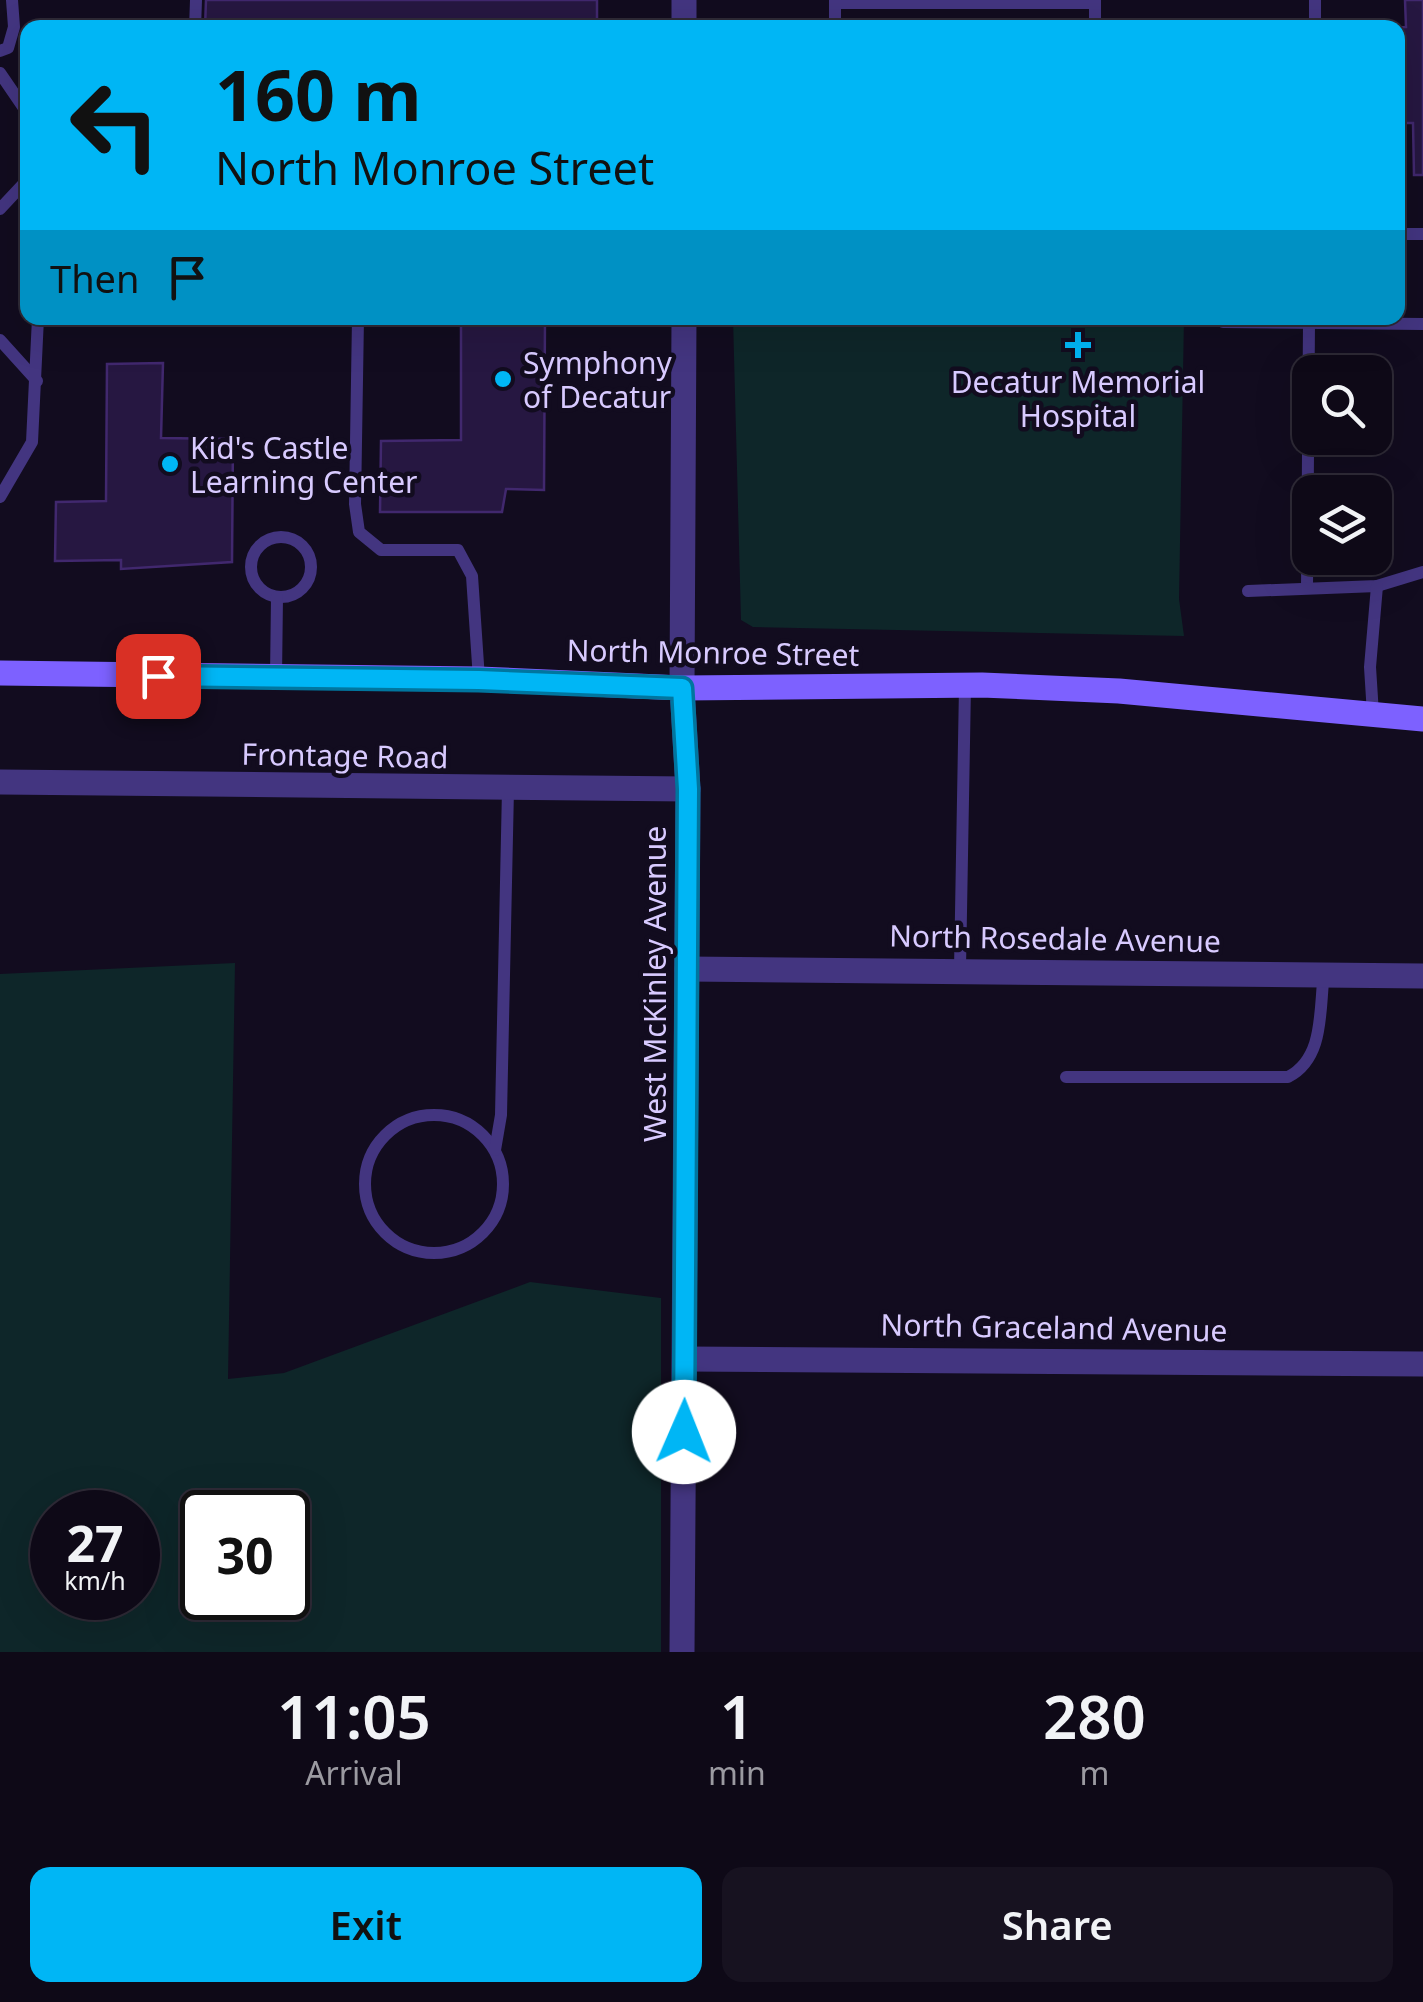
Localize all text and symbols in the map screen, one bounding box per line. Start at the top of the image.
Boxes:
text: 160 m [215,46,422,142]
icon: left [50,60,180,190]
text: North Monroe Street [215,137,654,198]
icon: arrive [160,250,215,305]
text: Then [50,252,140,304]
marker: Decatur Memorial Hospital [1065,332,1091,358]
place label: Symphony of Decatur [523,342,672,417]
map controls [1292,355,1392,575]
button: search [1292,355,1392,455]
place label: Decatur Memorial Hospital [951,361,1205,436]
marker: Symphony of Decatur [492,368,514,390]
place label: Kid's Castle Learning Center [190,427,418,502]
marker: Kid's Castle Learning Center [159,453,181,475]
button: layers [1292,475,1392,575]
street label: North Monroe Street [566,629,860,675]
pin [116,634,201,719]
icon: arrive [131,649,186,704]
street label: Frontage Road [241,733,449,777]
street label: West McKinley Avenue [634,826,675,1142]
street label: North Rosedale Avenue [889,915,1221,961]
street label: North Graceland Avenue [880,1303,1228,1351]
position arrow [632,1380,736,1484]
speed limit sign: 30 [180,1490,310,1620]
text: 27 [66,1509,124,1577]
text: km/h [64,1563,126,1597]
text: 11:05 [277,1675,431,1757]
text: 1 [720,1675,754,1757]
text: 280 [1043,1675,1146,1757]
text: Arrival [305,1751,403,1794]
text: min [708,1751,766,1794]
text: m [1079,1751,1109,1794]
button: Exit [30,1867,702,1982]
button: Share [722,1867,1393,1982]

